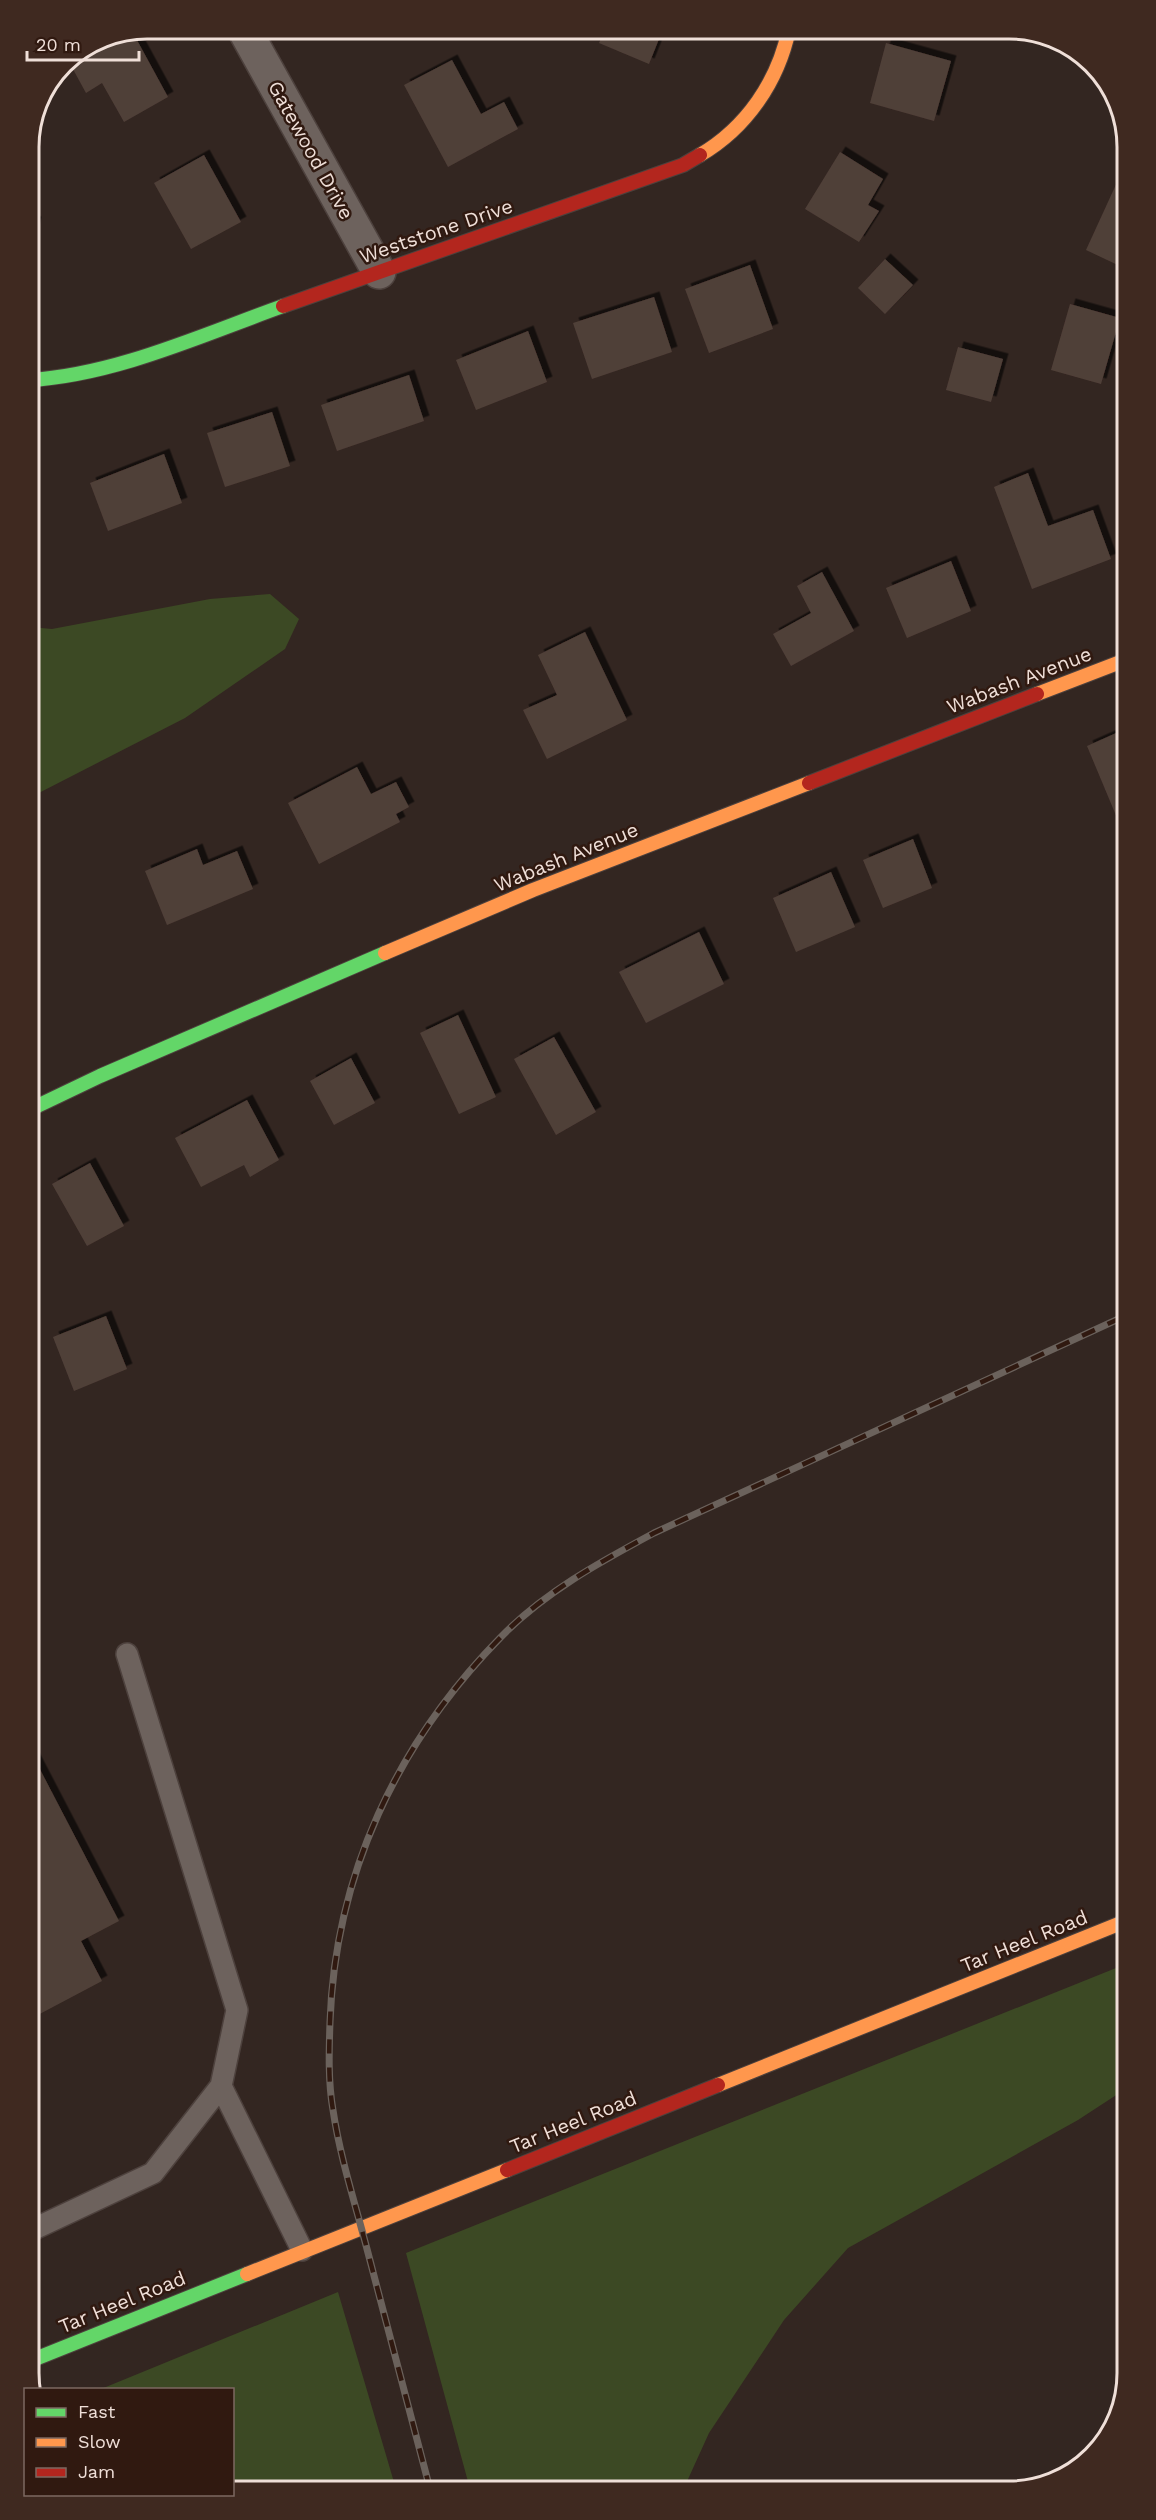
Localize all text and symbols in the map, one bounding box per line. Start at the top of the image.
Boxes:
scale bar [27,24,140,62]
text: 20 m [36,34,81,55]
street label: Gatewood Drive [263,77,359,223]
street label: Weststone Drive [356,194,516,268]
street label: Wabash Avenue [943,641,1095,719]
street label: Wabash Avenue [490,817,642,897]
street label: Tar Heel Road [957,1905,1091,1977]
street label: Tar Heel Road [506,2086,640,2158]
street label: Tar Heel Road [55,2266,189,2338]
legend [24,2388,234,2496]
text: Fast [78,2401,116,2422]
text: Slow [78,2431,121,2452]
text: Jam [78,2461,115,2482]

